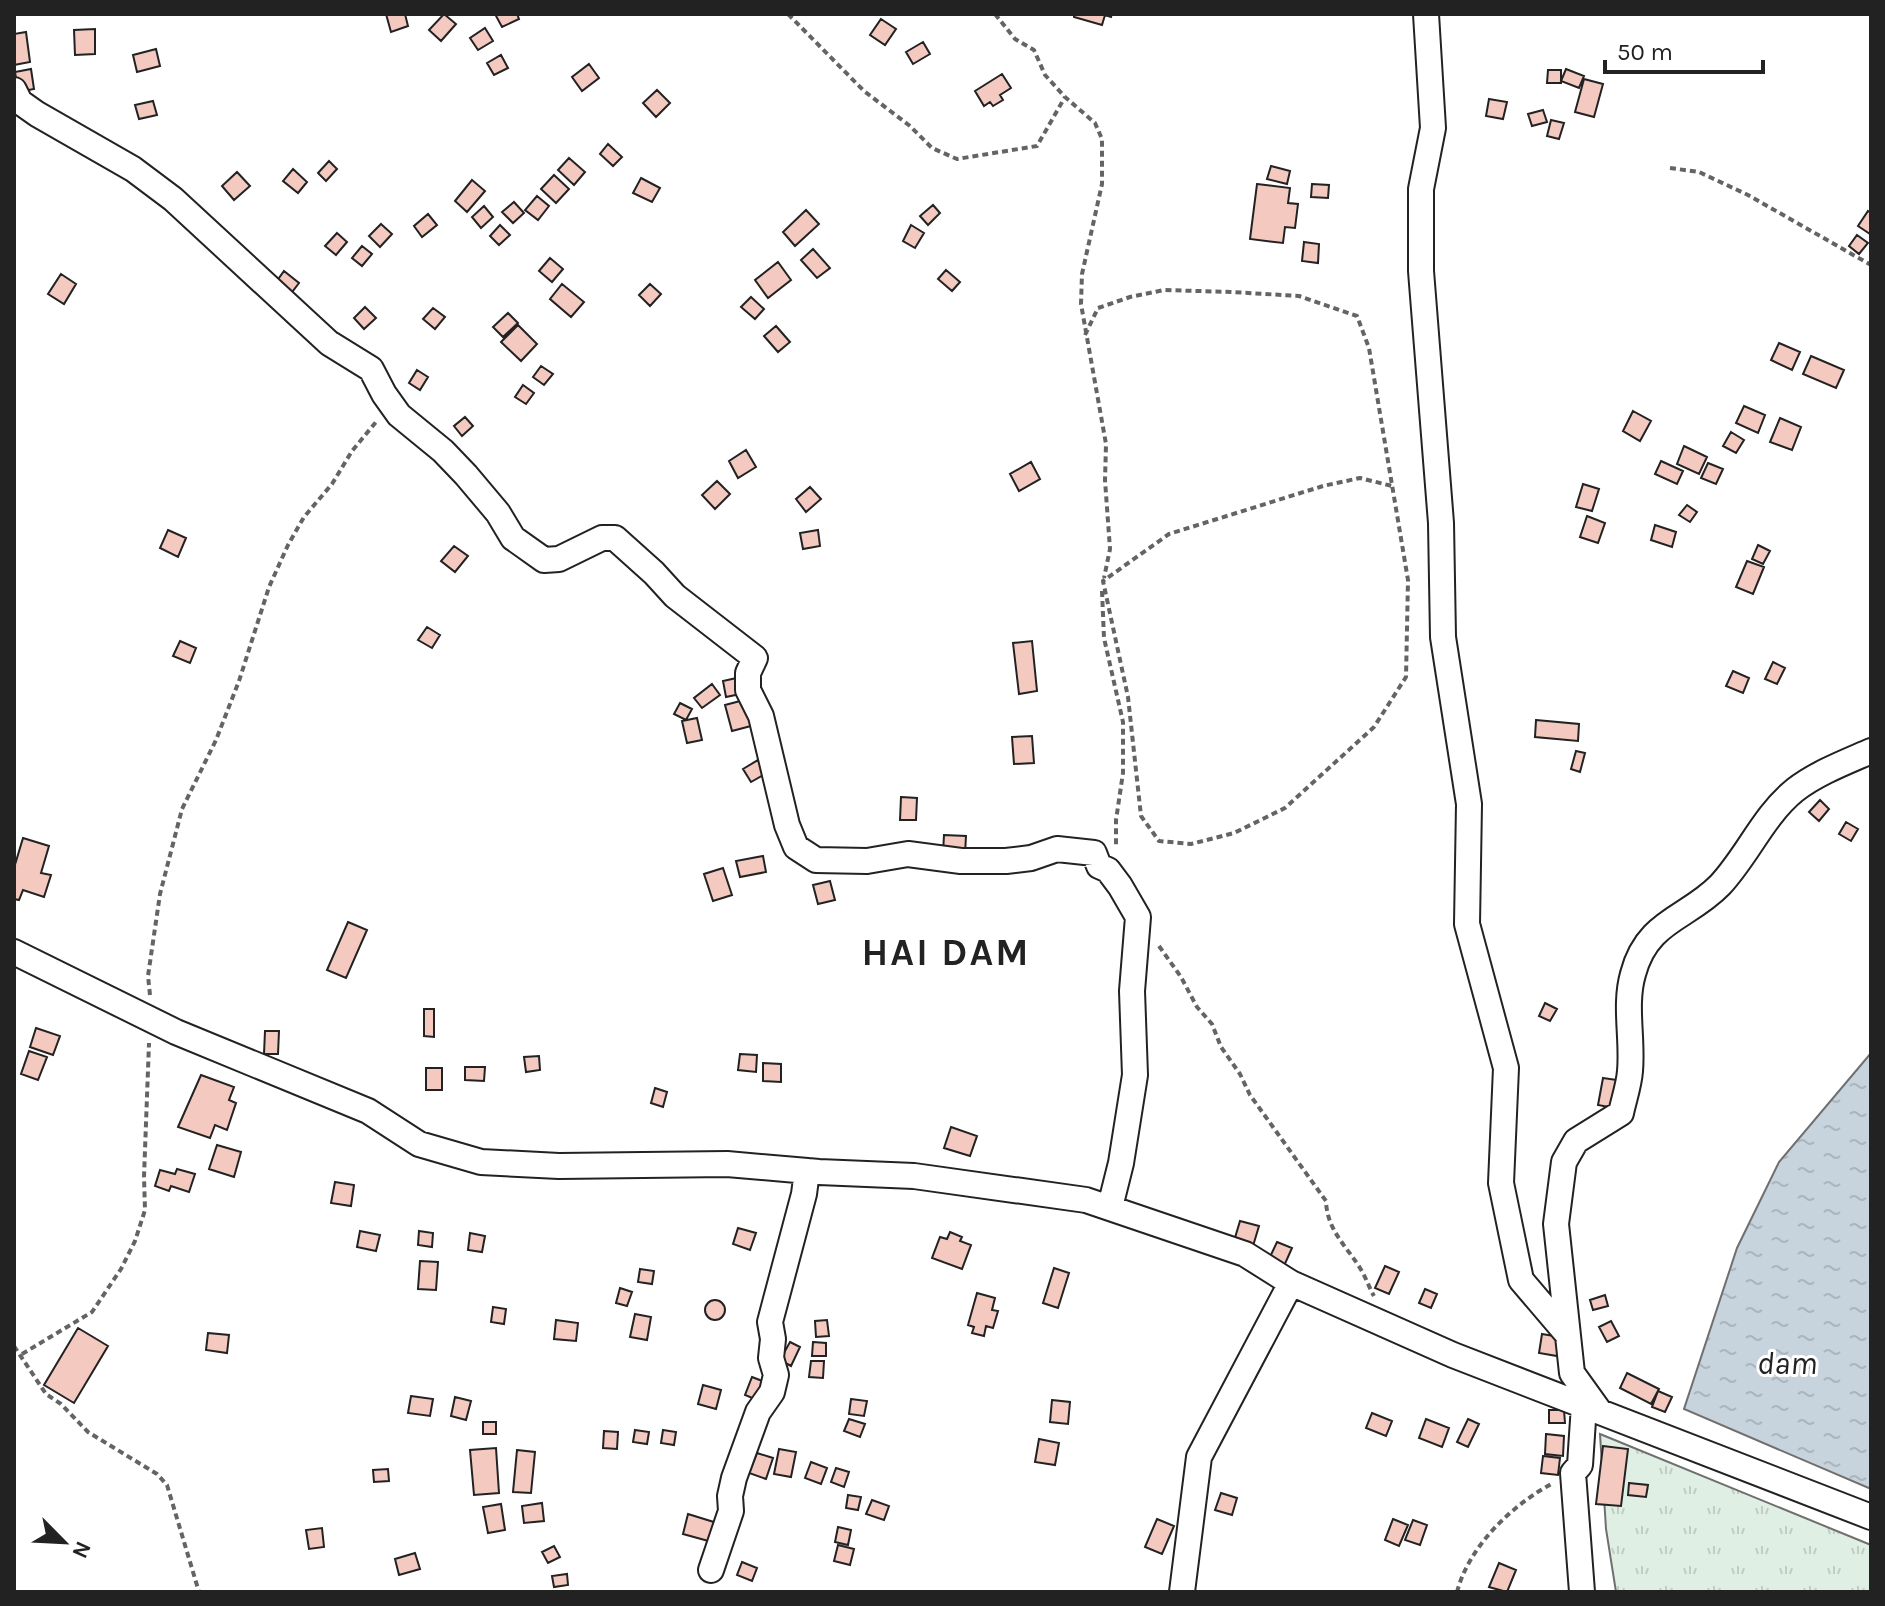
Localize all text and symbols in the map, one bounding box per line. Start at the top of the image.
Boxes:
scale bar [1605,24,1763,74]
text: 50 m [1617,38,1673,66]
district label: HAI DAM [862,930,1030,975]
water label: dam [1757,1345,1817,1382]
north arrow [24,1502,104,1582]
text: N [66,1537,96,1562]

